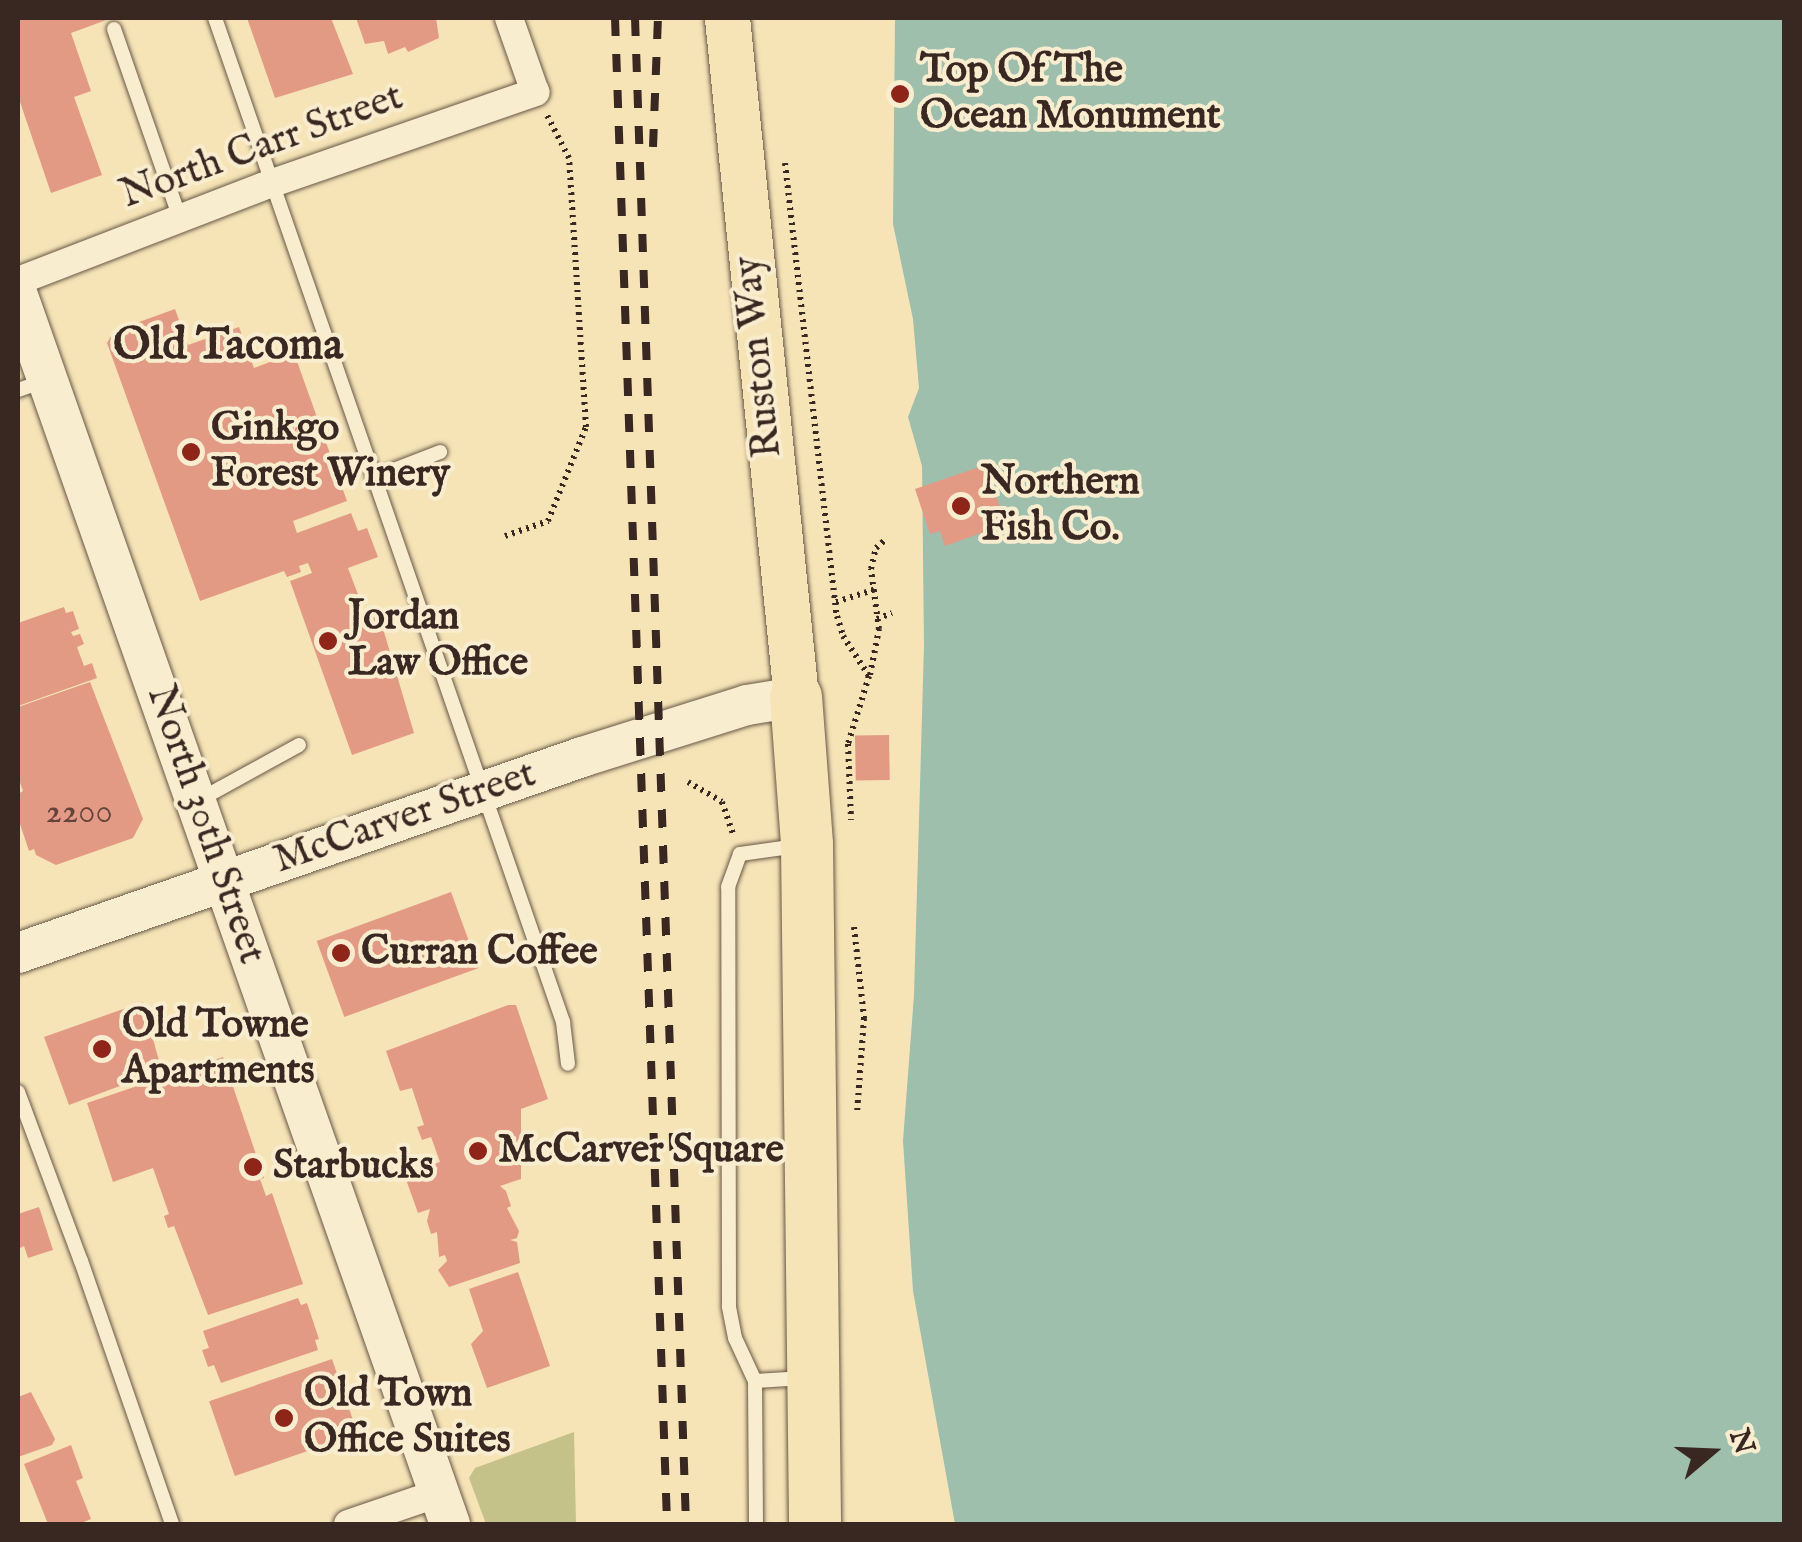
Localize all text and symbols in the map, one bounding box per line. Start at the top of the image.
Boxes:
place label: Top Of The Ocean Monument [920,47,1220,141]
street label: North Carr Street [114,74,410,220]
marker: Top Of The Ocean Monument [889,83,911,105]
street label: Ruston Way [725,254,793,460]
district label: Old Tacoma [113,319,343,373]
place label: Ginkgo Forest Winery [211,405,450,499]
marker: Ginkgo Forest Winery [180,441,202,463]
place label: Northern Fish Co. [981,459,1140,553]
marker: Northern Fish Co. [950,495,972,517]
place label: Jordan Law Office [348,594,528,688]
marker: Jordan Law Office [317,630,339,652]
street label: North 30th Street [135,680,275,970]
street label: McCarver Street [268,751,542,885]
house number: 2200 [45,792,113,834]
place label: Curran Coffee [361,929,598,977]
marker: Curran Coffee [330,942,352,964]
place label: Old Towne Apartments [122,1002,315,1096]
marker: Old Towne Apartments [91,1038,113,1060]
place label: McCarver Square [498,1127,784,1175]
marker: McCarver Square [467,1140,489,1162]
place label: Starbucks [273,1143,434,1191]
marker: Starbucks [242,1156,264,1178]
place label: Old Town Office Suites [304,1371,511,1465]
north arrow [1662,1402,1762,1502]
marker: Old Town Office Suites [273,1407,295,1429]
text: N [1720,1425,1761,1459]

